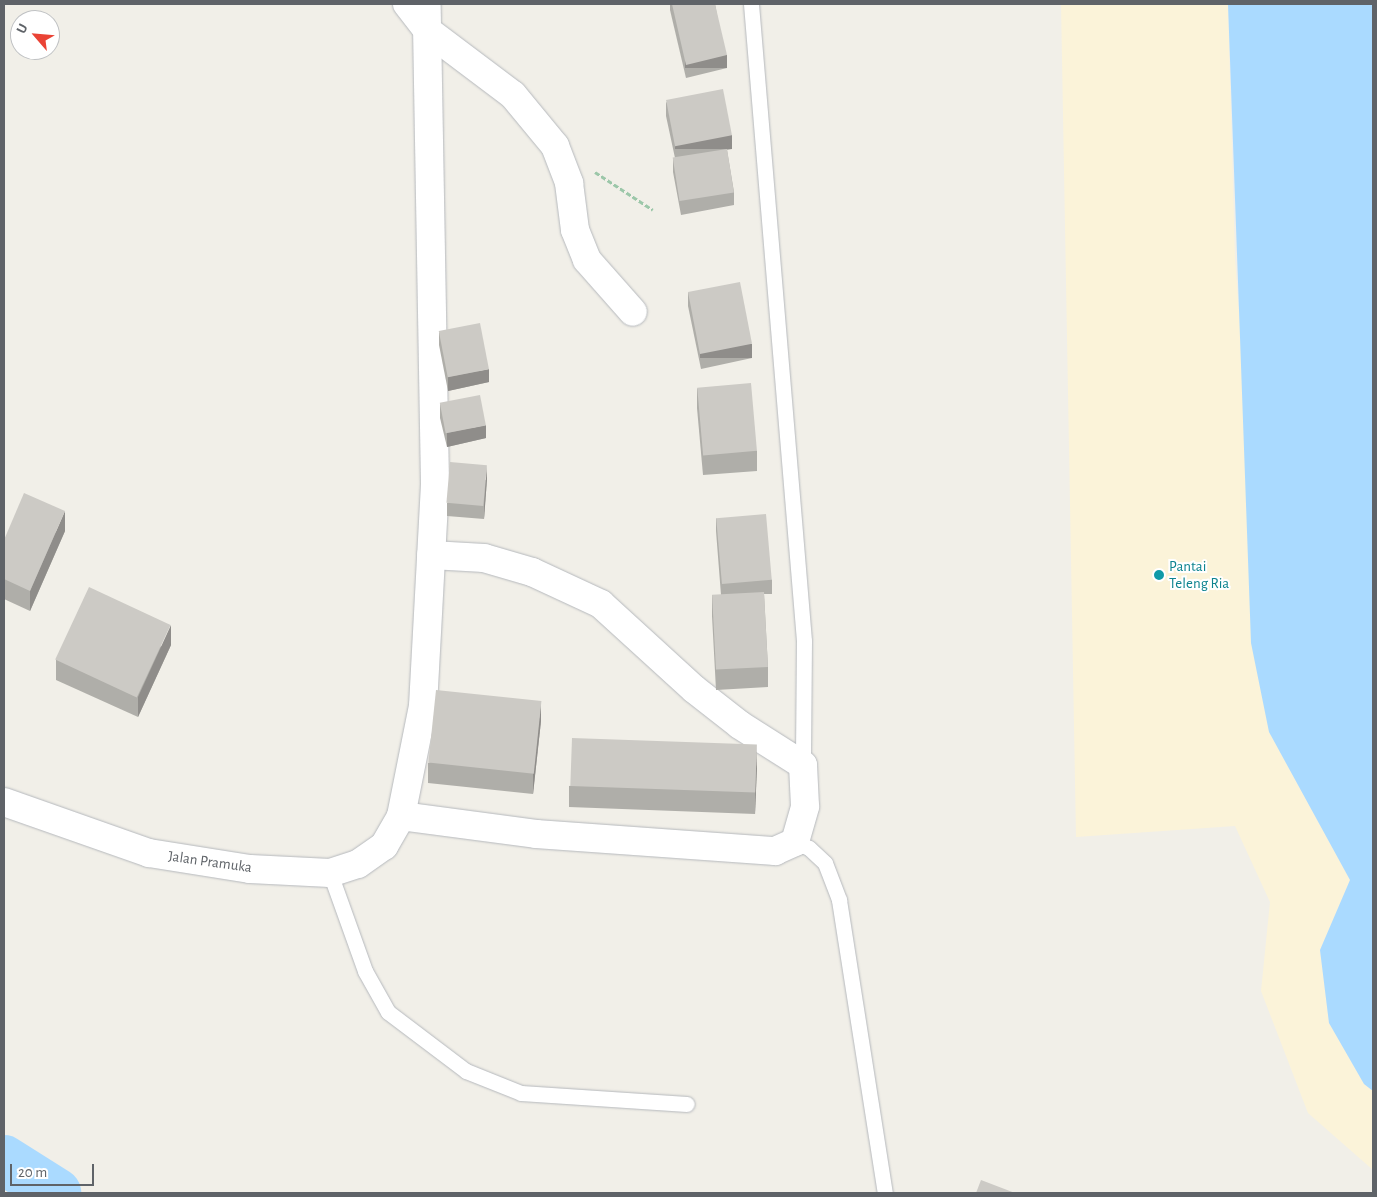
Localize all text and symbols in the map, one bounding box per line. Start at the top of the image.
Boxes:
north arrow [10,10,60,60]
text: U [14,21,31,36]
place label: Pantai Teleng Ria [1169,557,1229,592]
marker: Pantai Teleng Ria [1153,569,1165,581]
street label: Jalan Pramuka [167,847,253,877]
scale bar [12,1154,96,1186]
text: 20 m [18,1165,47,1180]

